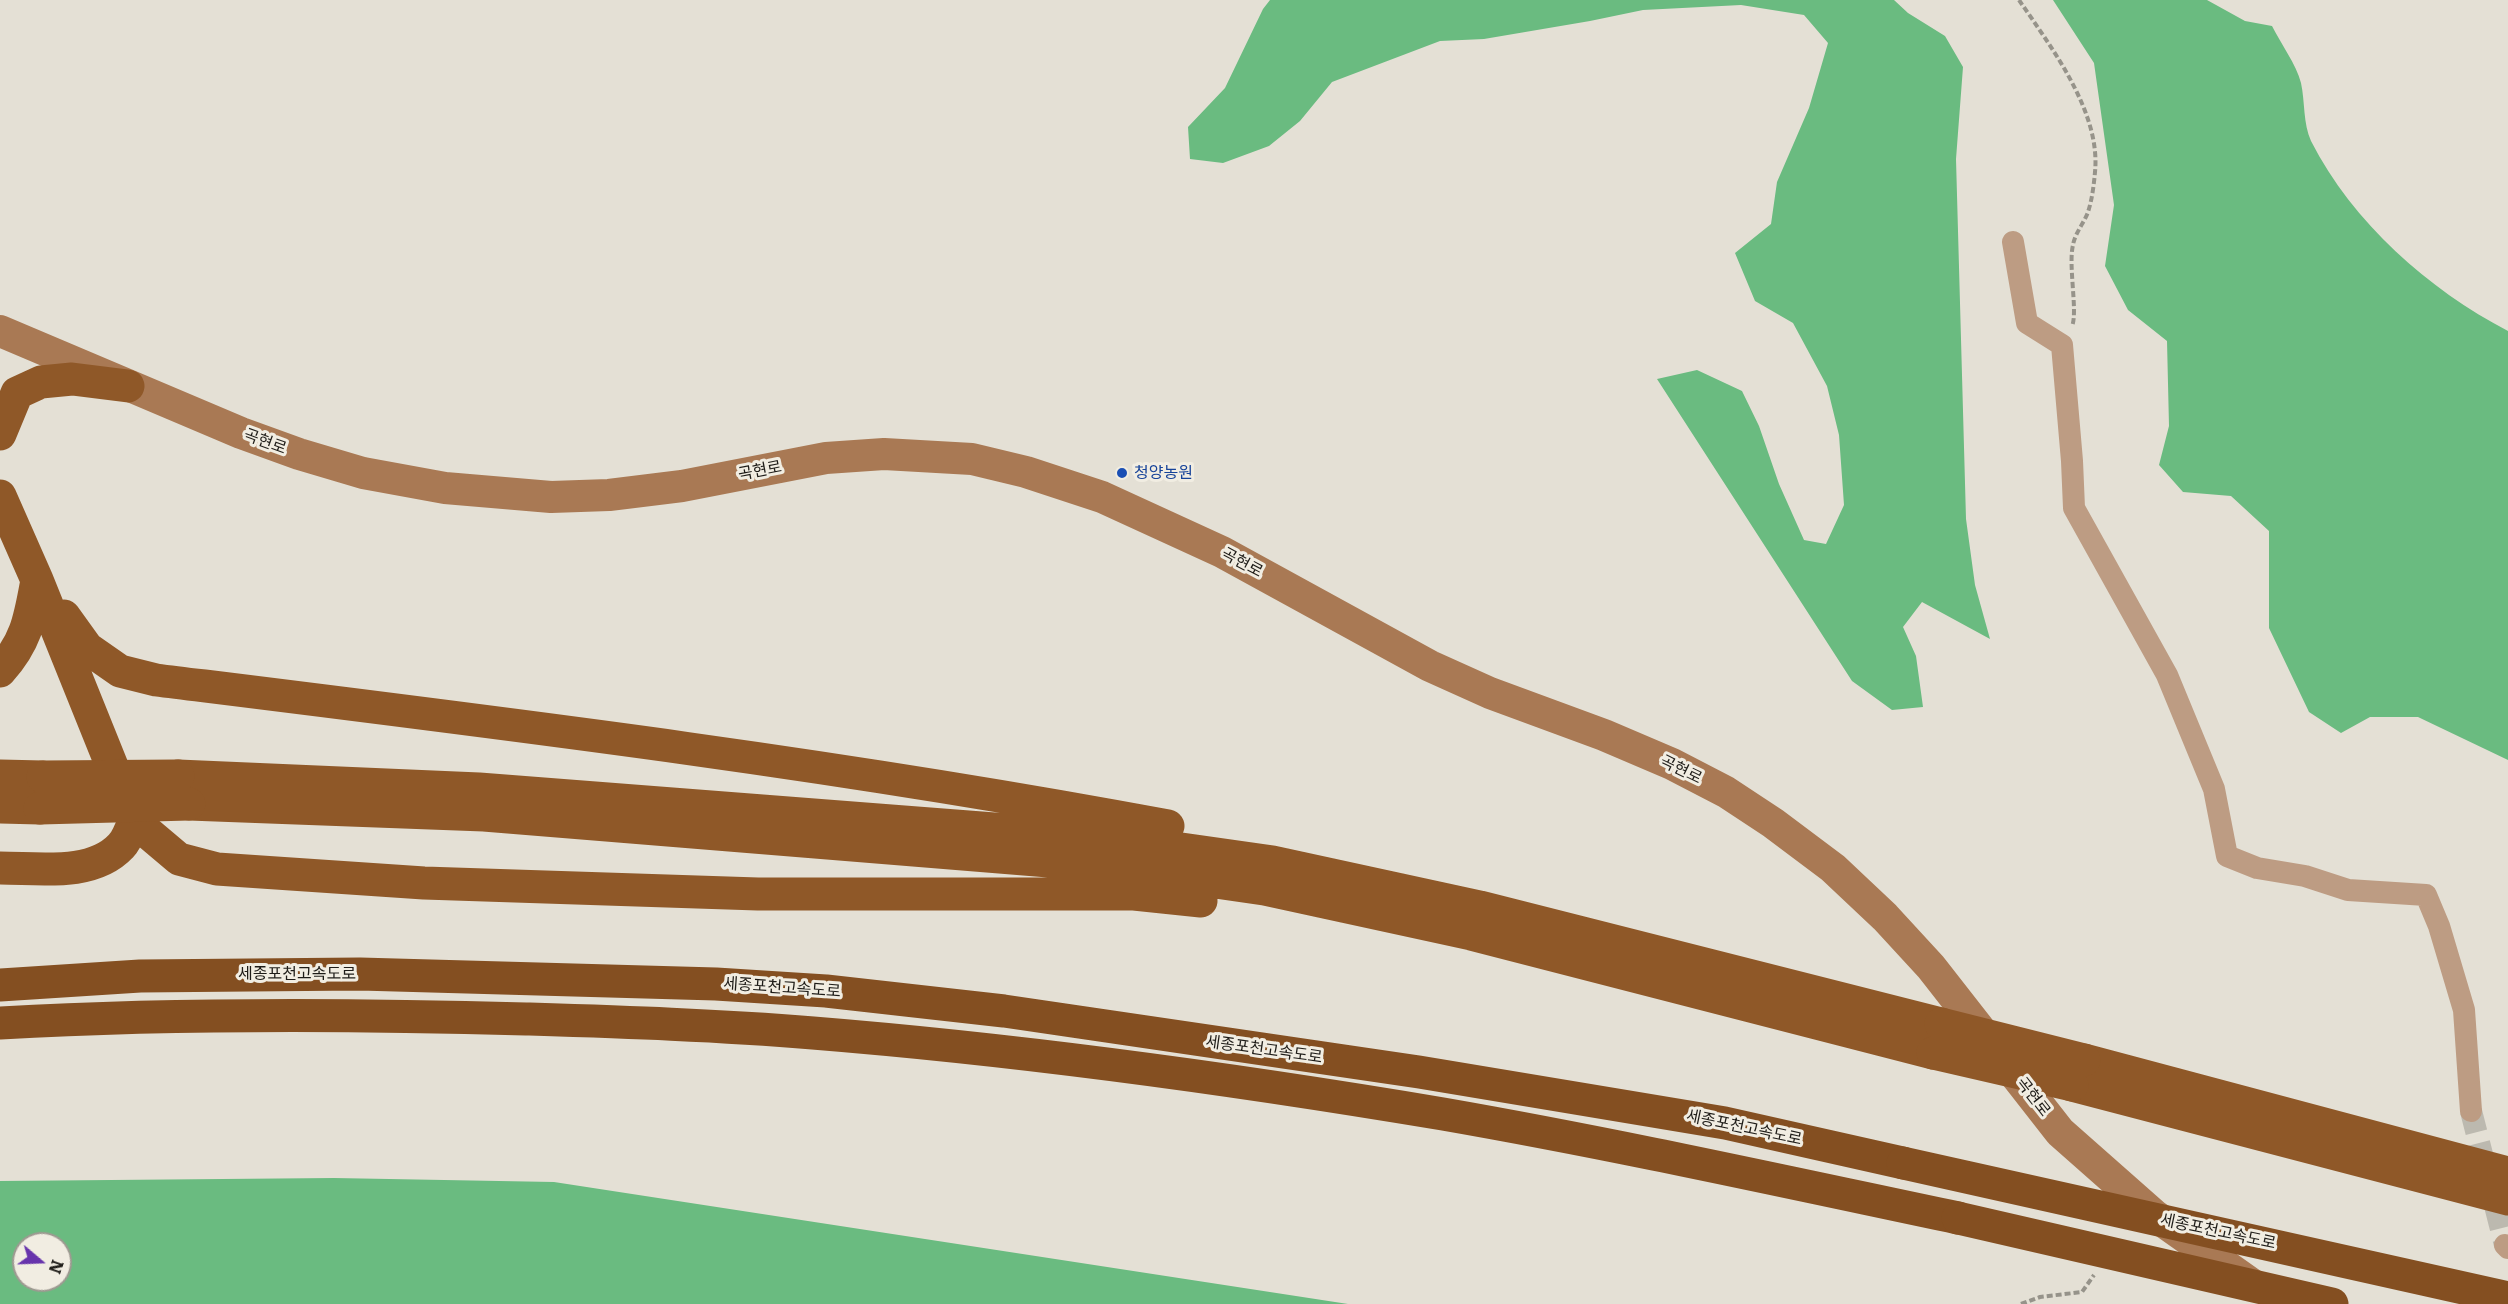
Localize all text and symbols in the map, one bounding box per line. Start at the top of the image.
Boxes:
street label: 곡현로 [241,425,289,459]
street label: 곡현로 [736,457,784,485]
place label: 청양농원 [1134,463,1193,483]
marker: 청양농원 [1115,466,1129,480]
street label: 곡현로 [1218,544,1266,582]
street label: 곡현로 [1657,752,1705,788]
street label: 세종포천고속도로 [238,964,356,984]
street label: 세종포천고속도로 [723,974,841,1002]
street label: 세종포천고속도로 [1204,1032,1324,1068]
street label: 곡현로 [2012,1074,2054,1120]
street label: 세종포천고속도로 [1684,1106,1804,1150]
street label: 세종포천고속도로 [2158,1210,2278,1254]
north arrow [12,1232,72,1292]
text: N [44,1257,71,1277]

